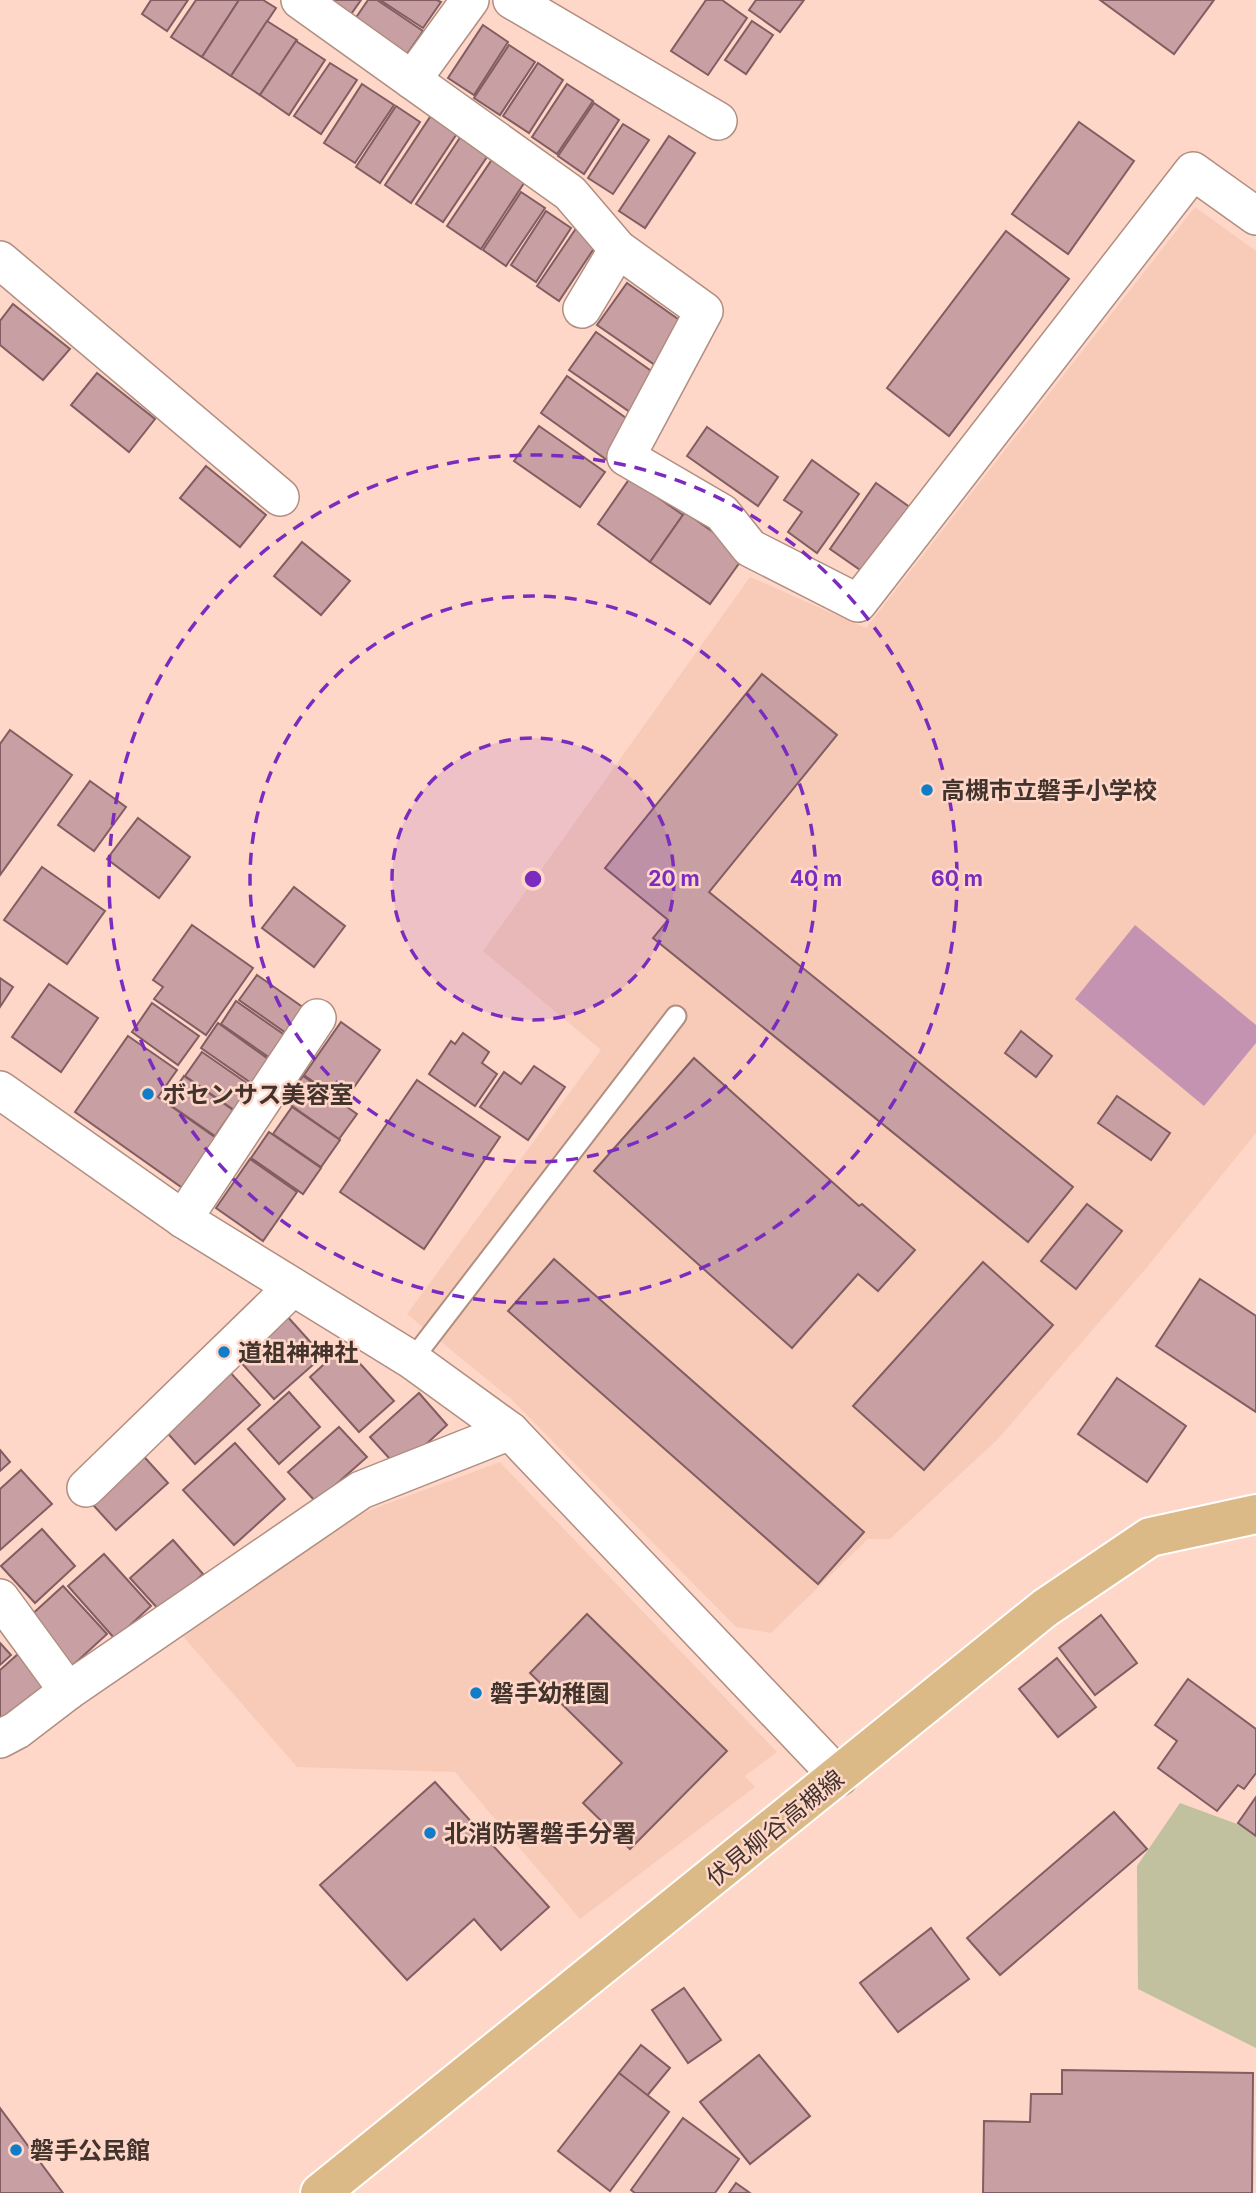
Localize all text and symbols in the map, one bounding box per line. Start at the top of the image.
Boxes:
place label: 高槻市立磐手小学校 [941,776,1157,805]
marker: 高槻市立磐手小学校 [919,782,935,798]
text: 20 m [648,866,700,891]
text: 40 m [790,866,842,891]
text: 60 m [931,866,983,891]
centre of rings [521,867,545,891]
place label: ボセンサス美容室 [162,1080,354,1109]
marker: ボセンサス美容室 [140,1086,156,1102]
place label: 道祖神神社 [238,1338,358,1367]
marker: 道祖神神社 [216,1344,232,1360]
place label: 磐手幼稚園 [490,1679,610,1708]
marker: 磐手幼稚園 [468,1685,484,1701]
street label: 伏見柳谷高槻線 [701,1764,849,1892]
place label: 北消防署磐手分署 [444,1819,636,1848]
marker: 北消防署磐手分署 [422,1825,438,1841]
place label: 磐手公民館 [30,2136,150,2165]
marker: 磐手公民館 [8,2142,24,2158]

